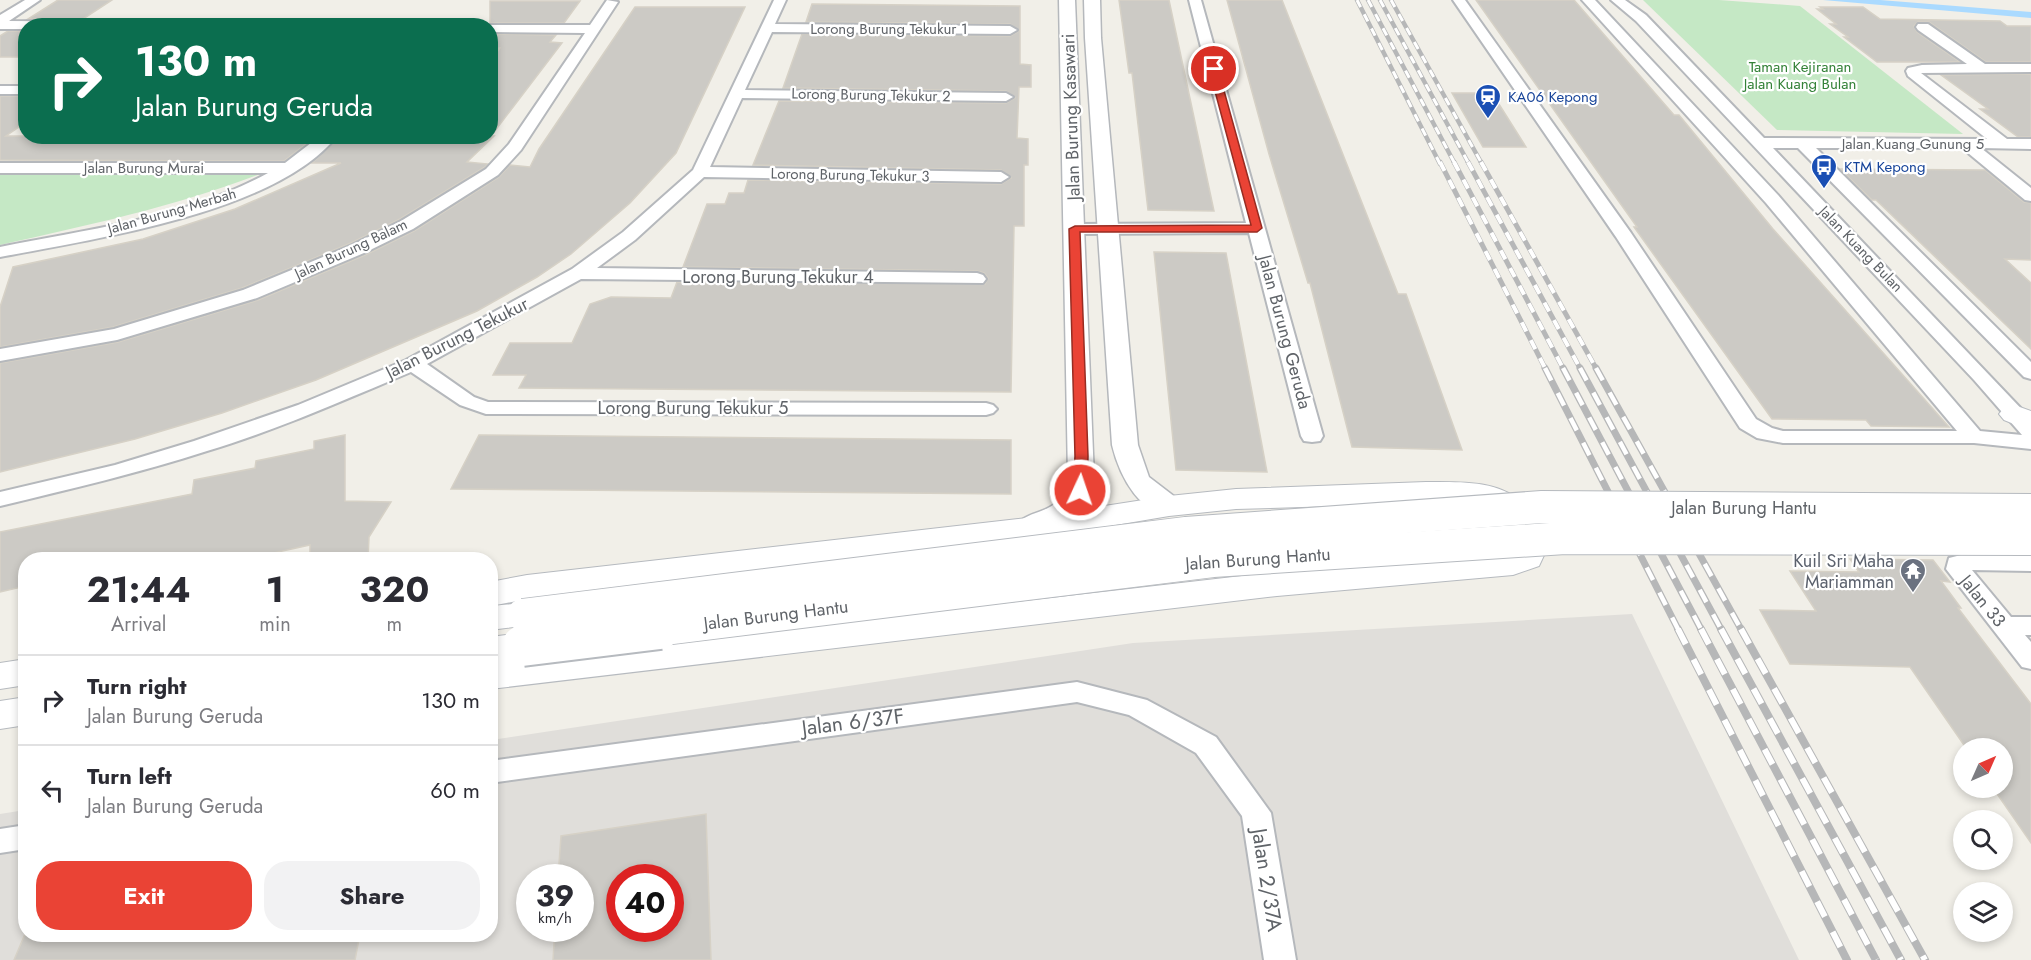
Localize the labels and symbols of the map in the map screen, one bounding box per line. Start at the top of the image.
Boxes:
street label: Lorong Burung Tekukur 1 [810,18,968,40]
street label: Jalan Burung Kasawari [1055,33,1087,203]
pin [1188,43,1239,94]
park label: Taman Kejiranan Jalan Kuang Bulan [1742,56,1856,95]
station icon: KA06 Kepong [1473,82,1503,120]
street label: Lorong Burung Tekukur 2 [791,83,951,107]
place label: KA06 Kepong [1508,86,1597,108]
street label: Jalan Kuang Gunung 5 [1840,133,1984,155]
bus stop icon: KTM Kepong [1809,152,1839,190]
place label: KTM Kepong [1844,156,1925,178]
street label: Jalan Burung Murai [82,157,204,179]
street label: Lorong Burung Tekukur 3 [770,163,930,187]
street label: Jalan Burung Merbah [103,182,239,240]
street label: Jalan Kuang Bulan [1813,199,1908,297]
street label: Jalan Burung Balam [289,213,411,286]
street label: Jalan Burung Geruda [1251,250,1318,412]
street label: Lorong Burung Tekukur 4 [682,264,874,290]
street label: Jalan Burung Tekukur [379,290,534,386]
street label: Lorong Burung Tekukur 5 [598,395,788,421]
position arrow [1048,458,1112,522]
street label: Jalan Burung Hantu [1669,495,1817,521]
street label: Jalan Burung Hantu [1182,541,1332,577]
place label: Kuil Sri Maha Mariamman [1793,548,1894,595]
temple icon: Kuil Sri Maha Mariamman [1898,556,1928,594]
street label: Jalan 33 [1953,568,2012,633]
street label: Jalan Burung Hantu [700,593,850,637]
street label: Jalan 6/37F [797,701,906,744]
north arrow [1953,738,2013,798]
street label: Jalan 2/37A [1244,823,1290,934]
speed limit sign: 40 [606,864,684,942]

